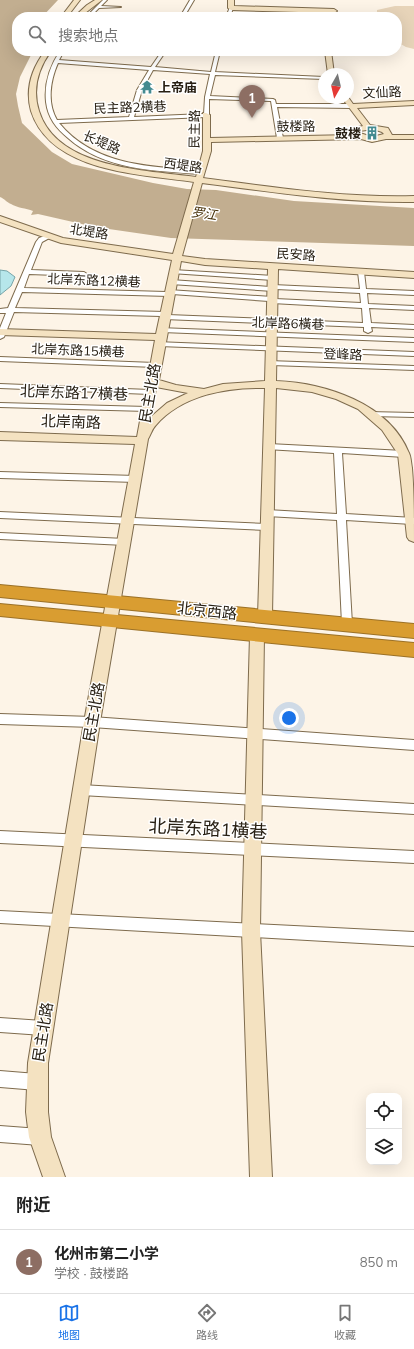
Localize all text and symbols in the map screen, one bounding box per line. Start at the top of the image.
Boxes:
search box [12,12,402,56]
icon: search [26,23,48,45]
text: 搜索地点 [58,26,118,45]
north arrow [318,68,354,104]
temple icon: 上帝庙 [139,79,155,95]
place label: 上帝庙 [158,79,197,95]
street label: 文仙路 [362,83,402,101]
pin: 1 [239,85,265,118]
street label: 民主路2横巷 [93,98,167,116]
street label: 民主路 [186,109,202,149]
street label: 鼓楼路 [276,118,316,134]
place label: 鼓楼 [335,125,361,141]
building icon: 鼓楼 [364,125,380,141]
street label: 长堤路 [81,127,123,157]
street label: 西堤路 [163,154,203,176]
water label: 罗江 [190,203,220,223]
street label: 北堤路 [68,220,110,242]
street label: 民安路 [276,245,316,263]
street label: 北岸东路12横巷 [47,270,141,290]
street label: 北岸路6橫巷 [251,314,325,332]
street label: 北岸东路15横巷 [31,340,125,360]
street label: 登峰路 [323,345,363,363]
street label: 民主北路 [135,362,164,424]
street label: 北岸东路17横巷 [20,381,128,404]
street label: 北岸南路 [41,411,101,432]
street label: 北京西路 [176,598,238,623]
street label: 民主北路 [79,681,108,743]
your location [279,708,299,728]
street label: 北岸东路1横巷 [148,814,268,843]
street label: 民主北路 [28,1001,57,1063]
map controls [366,1093,402,1165]
button: locate [366,1093,402,1129]
button: layers [366,1129,402,1165]
text: 附近 [16,1194,50,1215]
text: 化州市第二小学 [54,1244,159,1263]
text: 1 [25,1254,33,1270]
text: 850 m [360,1254,398,1270]
text: 学校 · 鼓楼路 [54,1265,129,1281]
tab: 地图 [58,1302,80,1342]
tab: 路线 [196,1302,218,1342]
tab: 收藏 [334,1302,356,1342]

